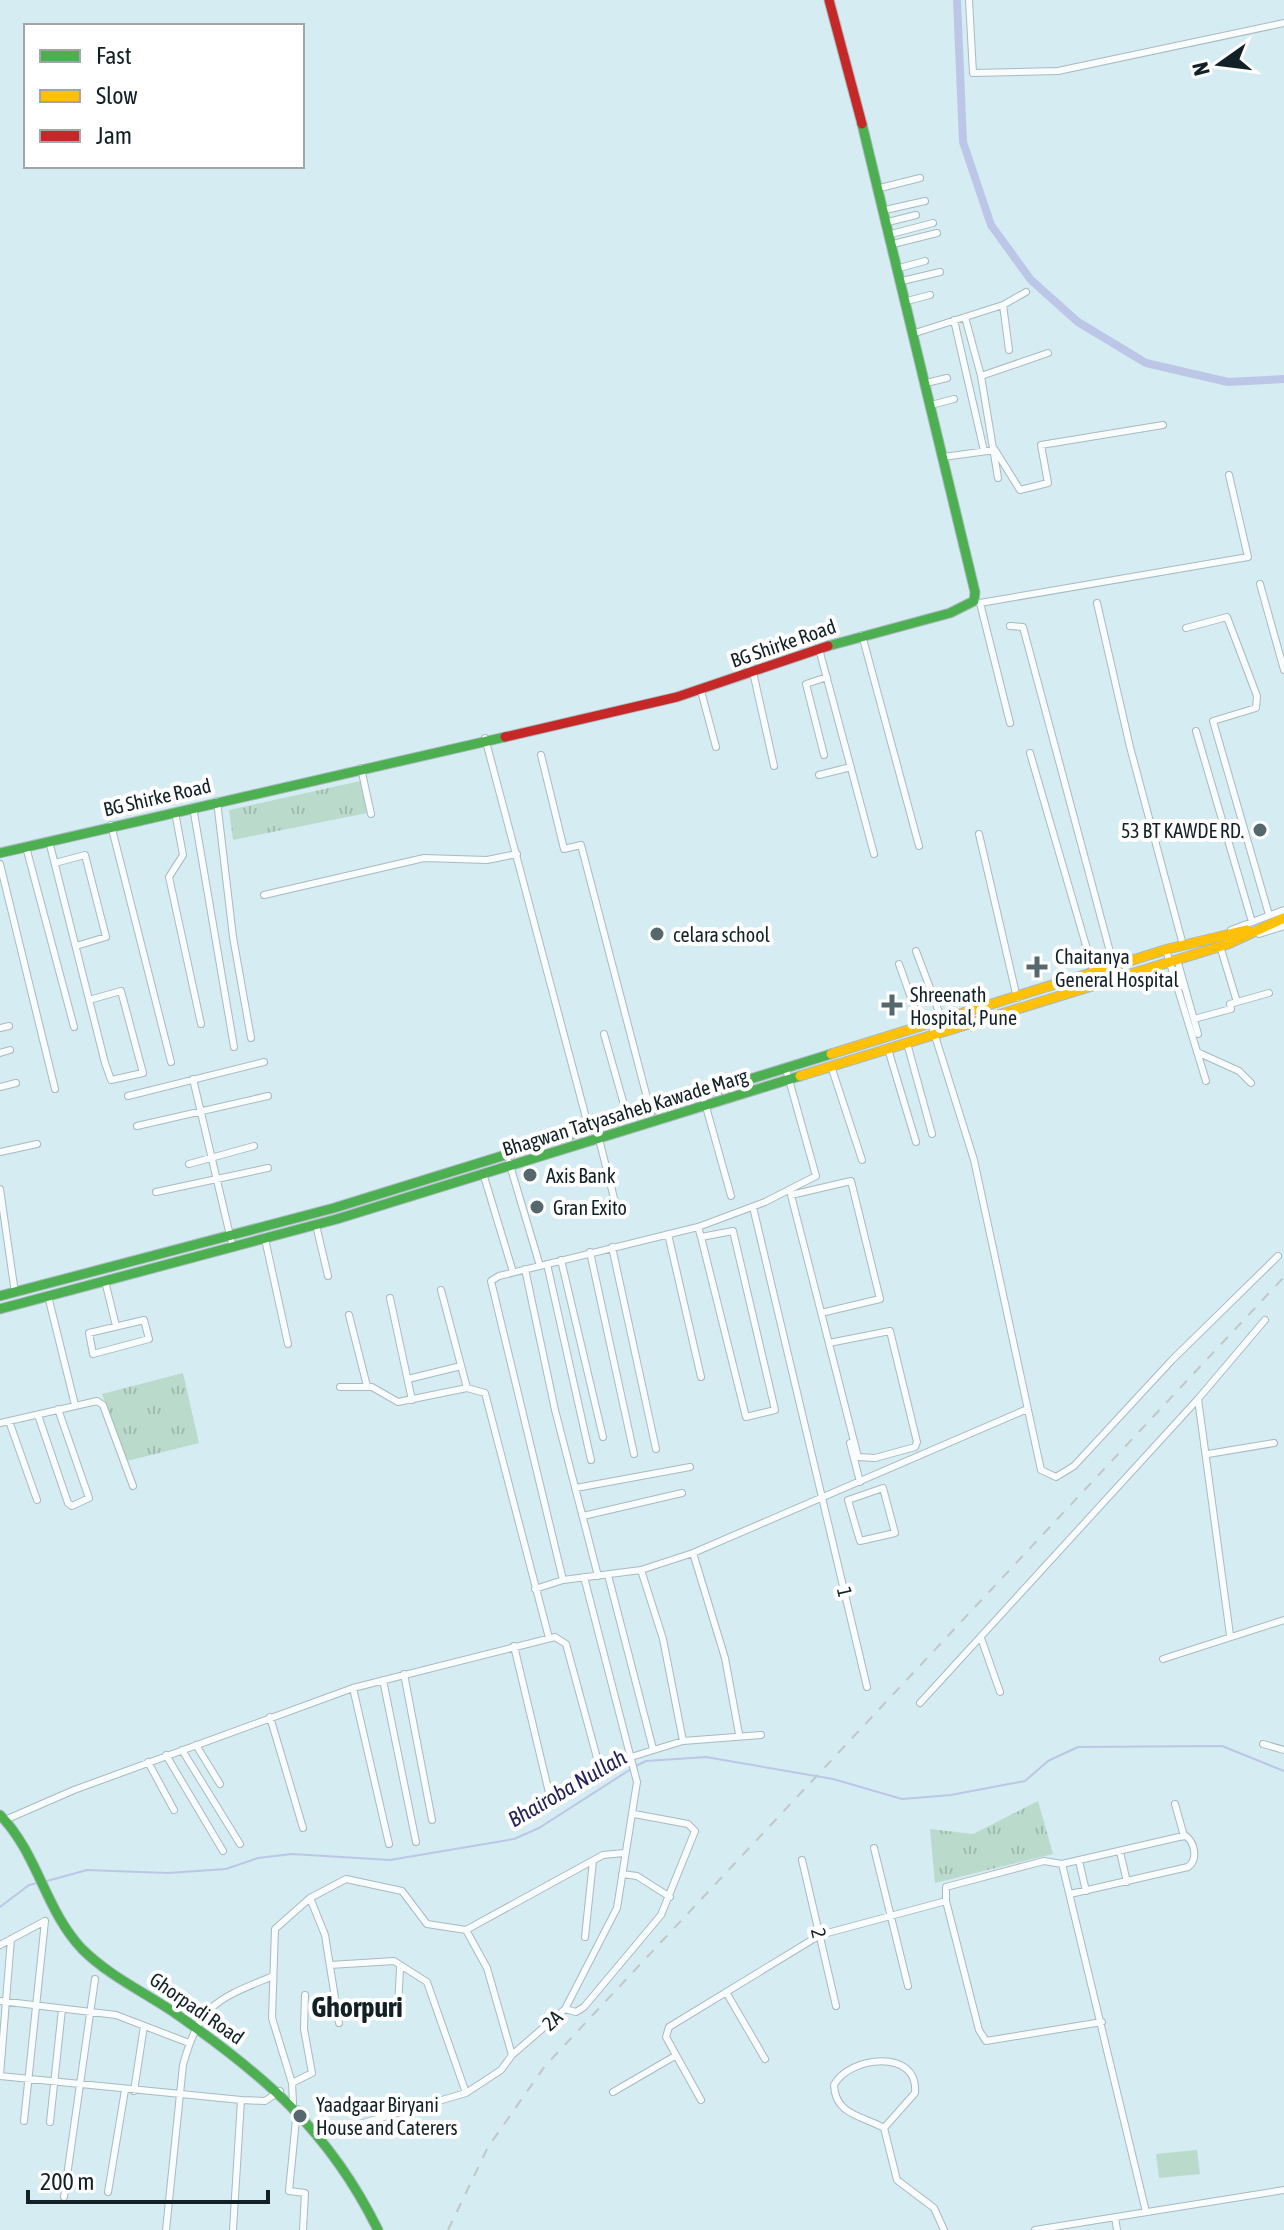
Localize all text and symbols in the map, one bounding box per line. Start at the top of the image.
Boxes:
legend [24,24,304,168]
north arrow [1180,24,1260,104]
text: Fast [96,42,132,69]
text: N [1186,59,1215,78]
text: Slow [96,82,138,109]
text: Jam [96,122,132,149]
street label: BG Shirke Road [727,614,839,672]
street label: BG Shirke Road [101,773,213,821]
place label: 53 BT KAWDE RD. [1121,819,1244,842]
marker: 53 BT KAWDE RD. [1251,821,1269,839]
place label: celara school [673,923,771,946]
marker: celara school [648,925,666,943]
place label: Chaitanya General Hospital [1055,945,1180,991]
marker: Chaitanya General Hospital [1026,956,1048,978]
place label: Shreenath Hospital, Pune [910,983,1017,1029]
marker: Shreenath Hospital, Pune [881,994,903,1016]
street label: Bhagwan Tatyasaheb Kawade Marg [500,1064,751,1160]
place label: Axis Bank [546,1164,616,1187]
marker: Axis Bank [521,1166,539,1184]
place label: Gran Exito [553,1196,627,1219]
marker: Gran Exito [528,1198,546,1216]
street label: 1 [833,1585,857,1599]
water label: Bhairoba Nullah [503,1744,631,1832]
street label: 2 [807,1926,831,1940]
street label: Ghorpadi Road [146,1967,248,2049]
district label: Ghorpuri [311,1991,403,2023]
street label: 2A [537,2005,567,2035]
place label: Yaadgaar Biryani House and Caterers [316,2093,458,2139]
marker: Yaadgaar Biryani House and Caterers [291,2107,309,2125]
scale bar [28,2154,268,2204]
text: 200 m [40,2168,94,2195]

